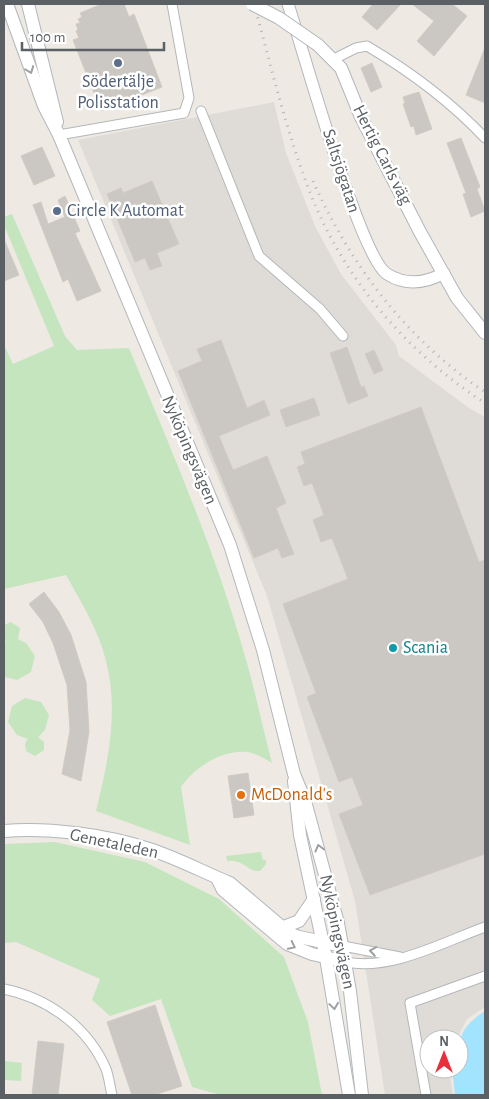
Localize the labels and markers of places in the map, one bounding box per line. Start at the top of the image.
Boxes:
marker: Södertälje Polisstation [112,57,124,69]
place label: Södertälje Polisstation [77,73,159,112]
place label: Circle K Automat [67,202,184,220]
marker: Circle K Automat [51,205,63,217]
place label: Scania [403,639,448,657]
marker: Scania [387,642,399,654]
place label: McDonald's [251,786,333,804]
marker: McDonald's [235,789,247,801]

